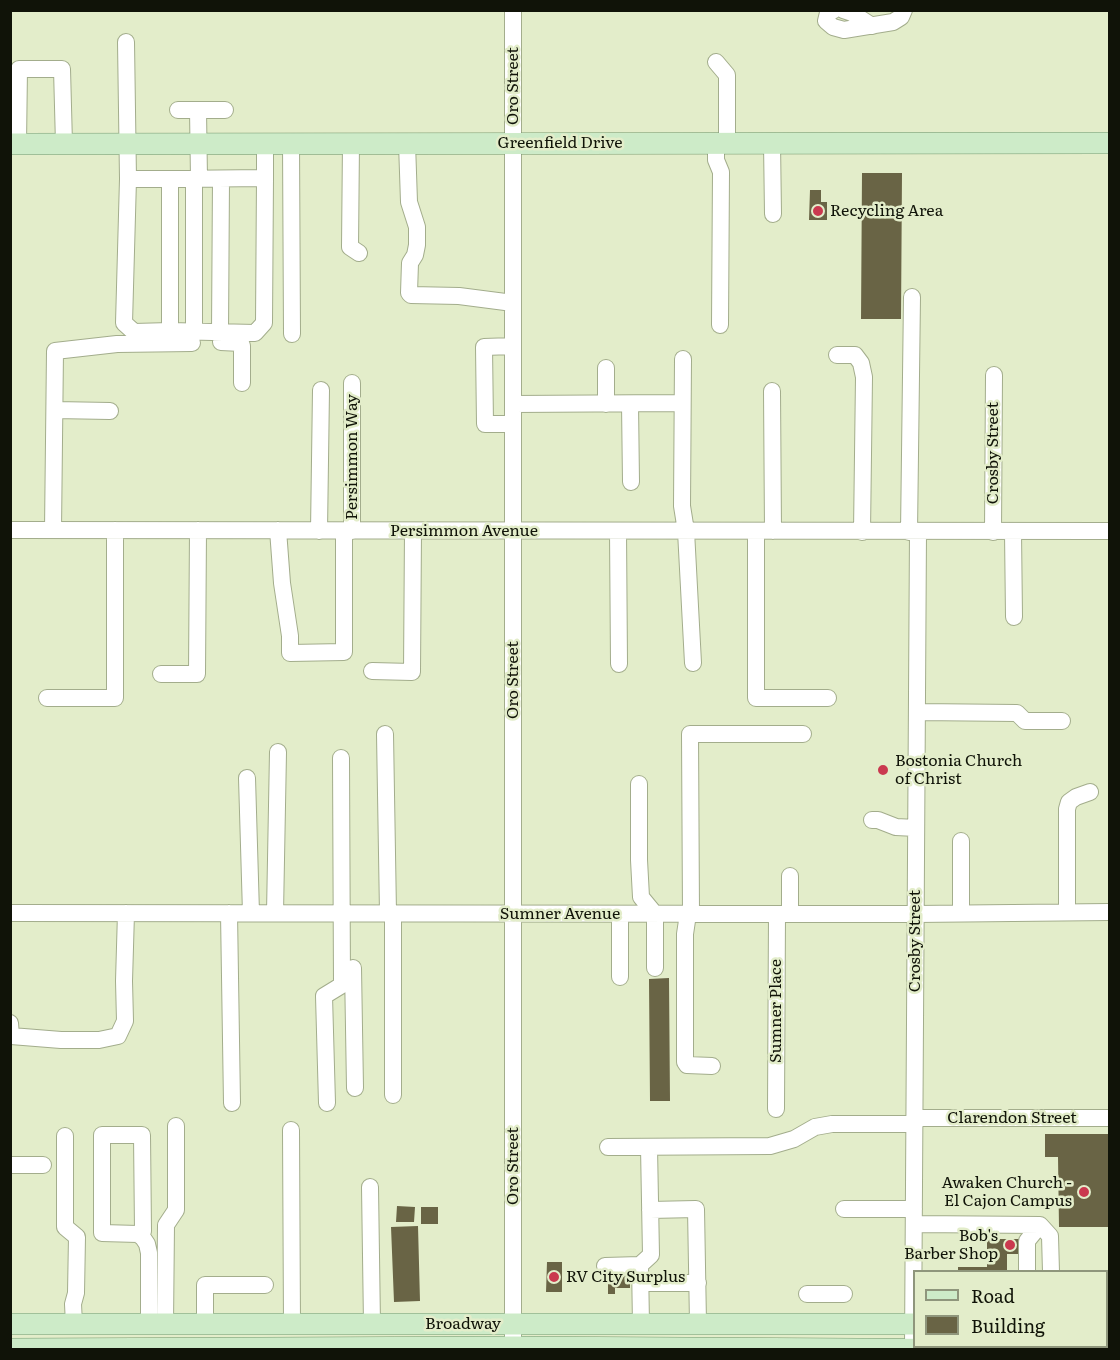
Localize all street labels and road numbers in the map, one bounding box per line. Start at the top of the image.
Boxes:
street label: Oro Street [503,47,523,125]
street label: Greenfield Drive [497,133,623,153]
street label: Persimmon Way [342,394,362,520]
street label: Crosby Street [983,402,1003,504]
street label: Persimmon Avenue [390,521,538,541]
street label: Oro Street [503,641,523,719]
street label: Crosby Street [905,890,925,992]
street label: Sumner Avenue [500,904,620,924]
street label: Sumner Place [766,959,786,1063]
street label: Clarendon Street [947,1108,1077,1128]
street label: Oro Street [503,1127,523,1205]
street label: Broadway [425,1314,501,1334]

